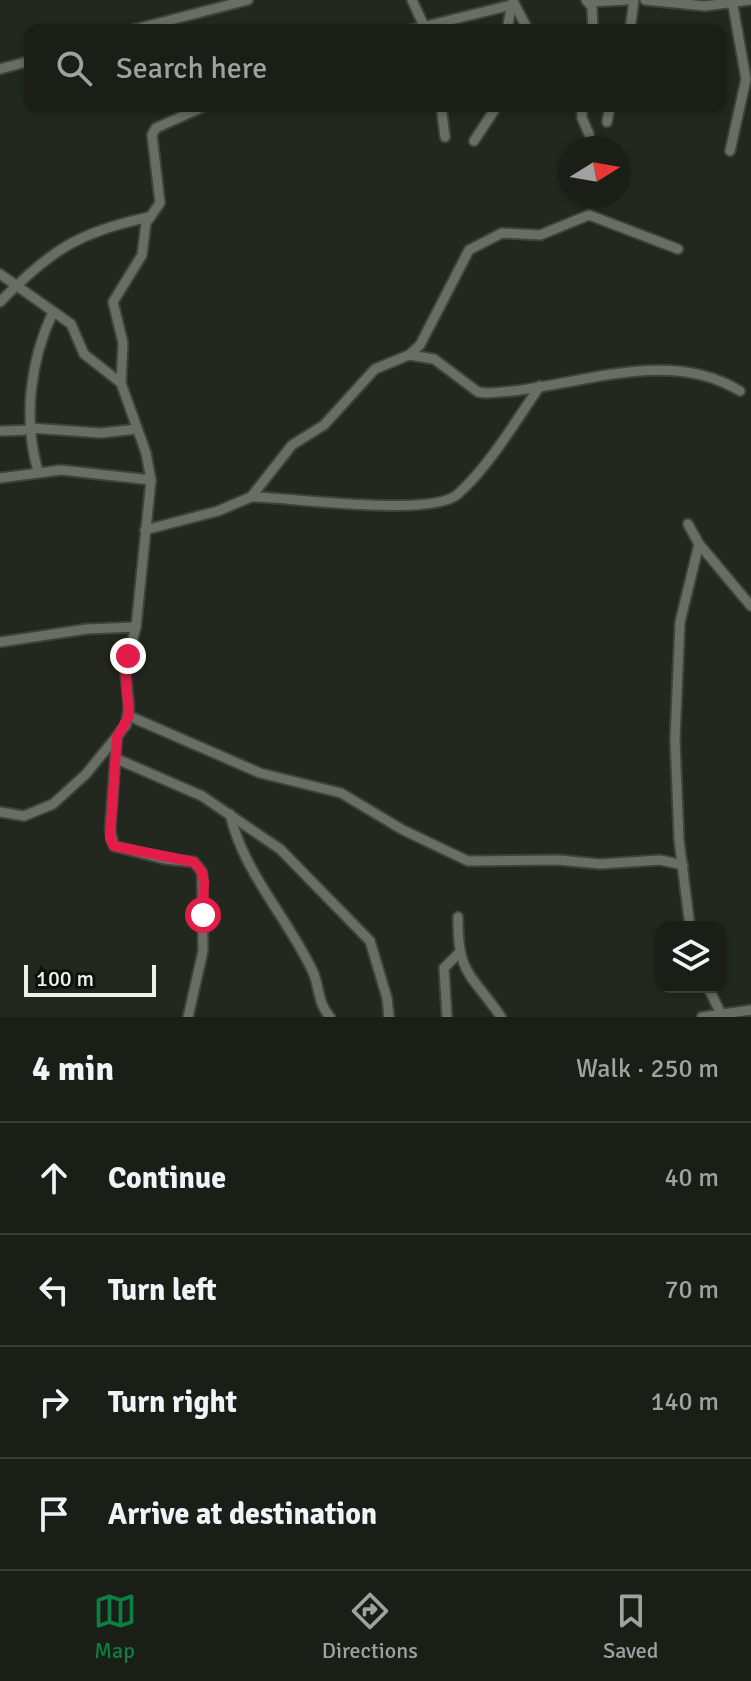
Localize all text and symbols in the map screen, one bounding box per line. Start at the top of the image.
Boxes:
search box [24,24,727,112]
icon: search [52,46,96,90]
text: Search here [116,50,267,87]
north arrow [559,136,631,208]
route end [110,638,146,674]
route start [185,897,221,933]
map controls [655,921,727,993]
button: layers [655,921,727,993]
scale bar [24,961,156,997]
text: 100 m [36,965,94,992]
text: 4 min [32,1048,114,1090]
text: Walk · 250 m [576,1053,719,1085]
icon: ahead [32,1156,76,1200]
text: Continue [108,1160,226,1197]
text: 40 m [664,1162,719,1194]
icon: left [32,1268,76,1312]
text: Turn left [108,1272,217,1309]
text: 70 m [664,1274,719,1306]
icon: right [32,1380,76,1424]
text: Turn right [108,1384,237,1421]
text: 140 m [650,1386,719,1418]
icon: arrive [32,1492,76,1536]
text: Arrive at destination [108,1496,377,1533]
tab: Map [93,1589,137,1664]
tab: Directions [322,1589,418,1664]
tab: Saved [603,1589,658,1664]

